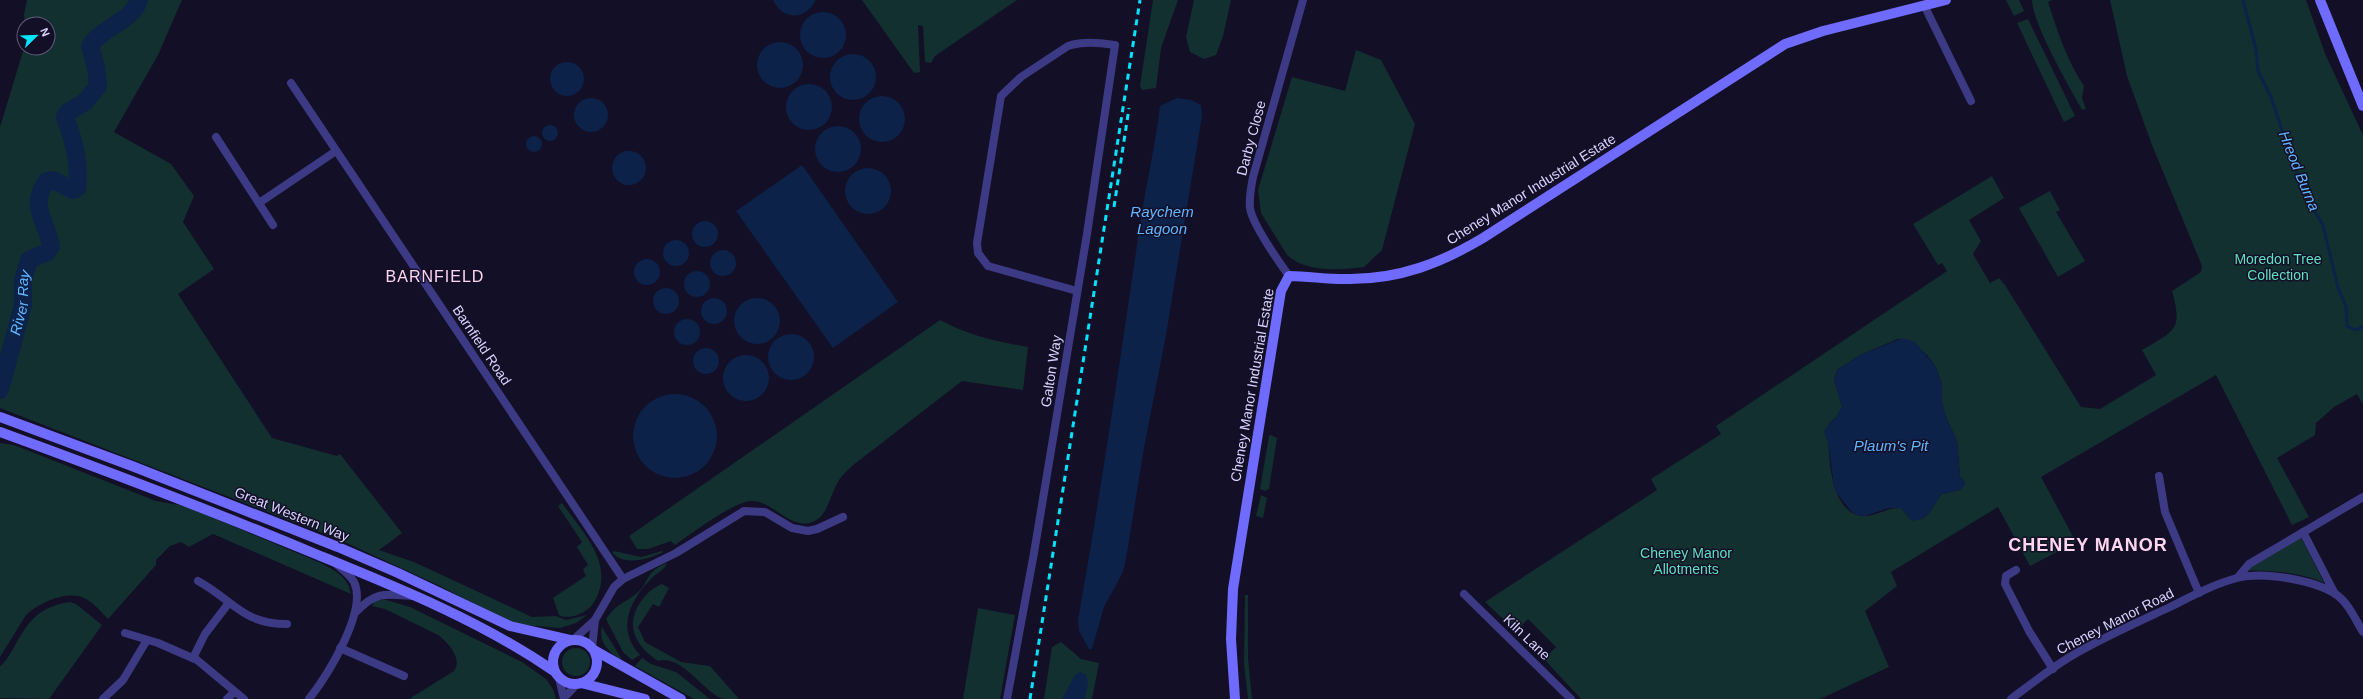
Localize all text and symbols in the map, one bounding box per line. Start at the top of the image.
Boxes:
north arrow [16,16,56,56]
text: N [38,26,52,38]
street label: Darby Close [1233,99,1269,177]
water label: Hreod Burna [2276,128,2323,213]
street label: Cheney Manor Industrial Estate [1444,130,1619,248]
water label: Raychem Lagoon [1130,203,1194,237]
park label: Moredon Tree Collection [2234,251,2322,283]
water label: River Ray [6,267,34,337]
district label: BARNFIELD [386,268,484,285]
street label: Cheney Manor Industrial Estate [1227,287,1277,483]
street label: Barnfield Road [449,302,515,388]
street label: Galton Way [1037,334,1065,408]
water label: Plaum's Pit [1854,437,1929,454]
street label: Great Western Way [232,484,352,544]
district label: CHENEY MANOR [2008,535,2168,555]
park label: Cheney Manor Allotments [1640,545,1732,577]
street label: Cheney Manor Road [2054,585,2176,657]
street label: Kiln Lane [1500,611,1554,663]

